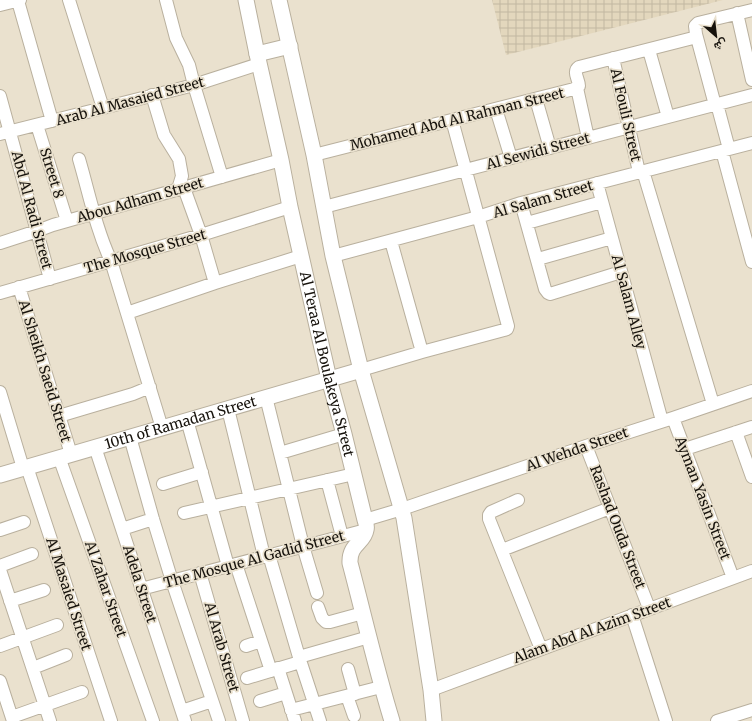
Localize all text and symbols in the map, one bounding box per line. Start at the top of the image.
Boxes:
north arrow [696,16,736,56]
text: ش [712,36,730,54]
street label: Al Fouli Street [606,66,646,164]
street label: Arab Al Masaied Street [53,72,207,130]
street label: Mohamed Abd Al Rahman Street [348,84,566,154]
street label: Al Sewidi Street [483,128,592,174]
street label: Street 8 [36,146,68,200]
street label: Abd Al Radi Street [7,148,57,272]
street label: Abou Adham Street [74,173,206,227]
street label: Al Salam Street [490,176,596,222]
street label: The Mosque Street [82,225,209,277]
street label: Al Salam Alley [607,252,650,352]
street label: Al Teraa Al Boulakeya Street [296,269,358,459]
street label: Al Sheikh Saeid Street [14,297,75,445]
street label: 10th of Ramadan Street [103,392,259,453]
street label: Al Wehda Street [523,423,631,475]
street label: Ayman Yasin Street [671,433,735,563]
street label: Rashad Ouda Street [586,463,650,592]
street label: The Mosque Al Gadid Street [162,526,347,592]
street label: Al Masaied Street [42,534,96,653]
street label: Al Zahar Street [81,537,131,640]
street label: Adela Street [119,542,161,626]
street label: Alam Abd Al Azim Street [510,593,674,667]
street label: Al Arab Street [200,599,244,695]

